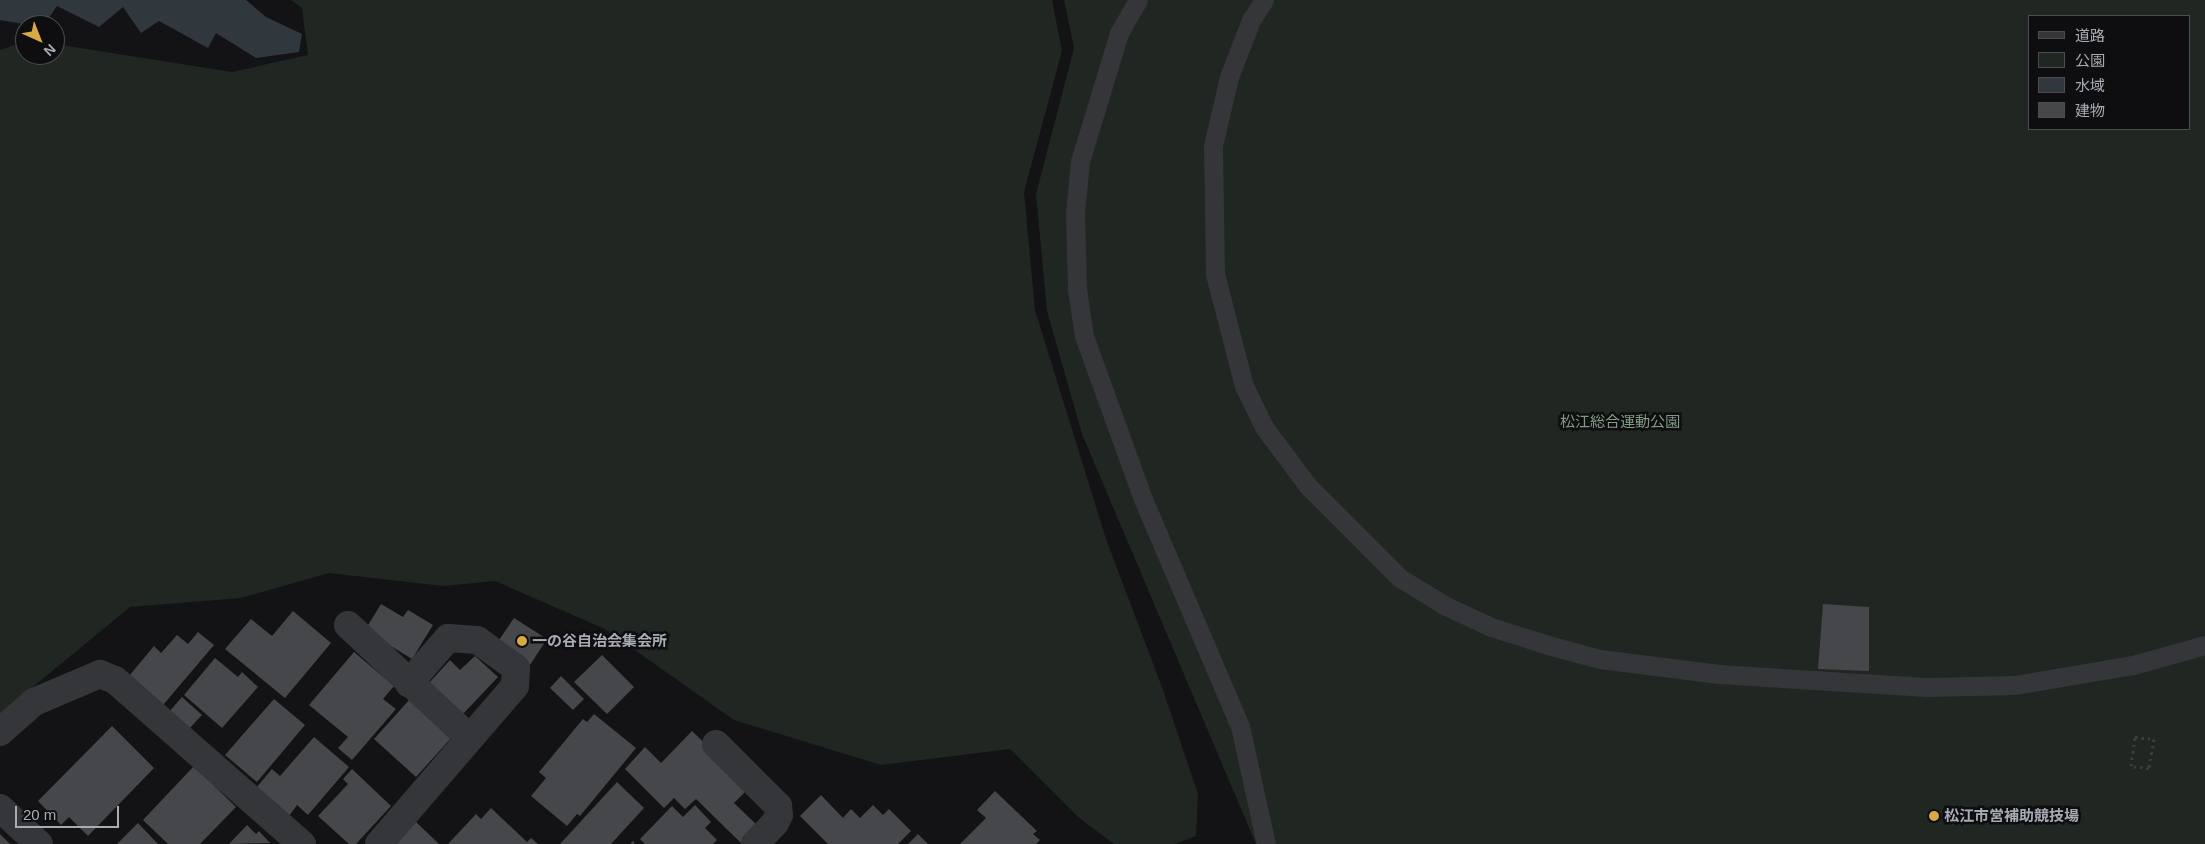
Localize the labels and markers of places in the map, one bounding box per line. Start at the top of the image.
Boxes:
place label: 一の谷自治会集会所 [532,632,667,650]
marker: 一の谷自治会集会所 [516,635,528,647]
place label: 松江市営補助競技場 [1944,807,2079,825]
marker: 松江市営補助競技場 [1928,810,1940,822]

